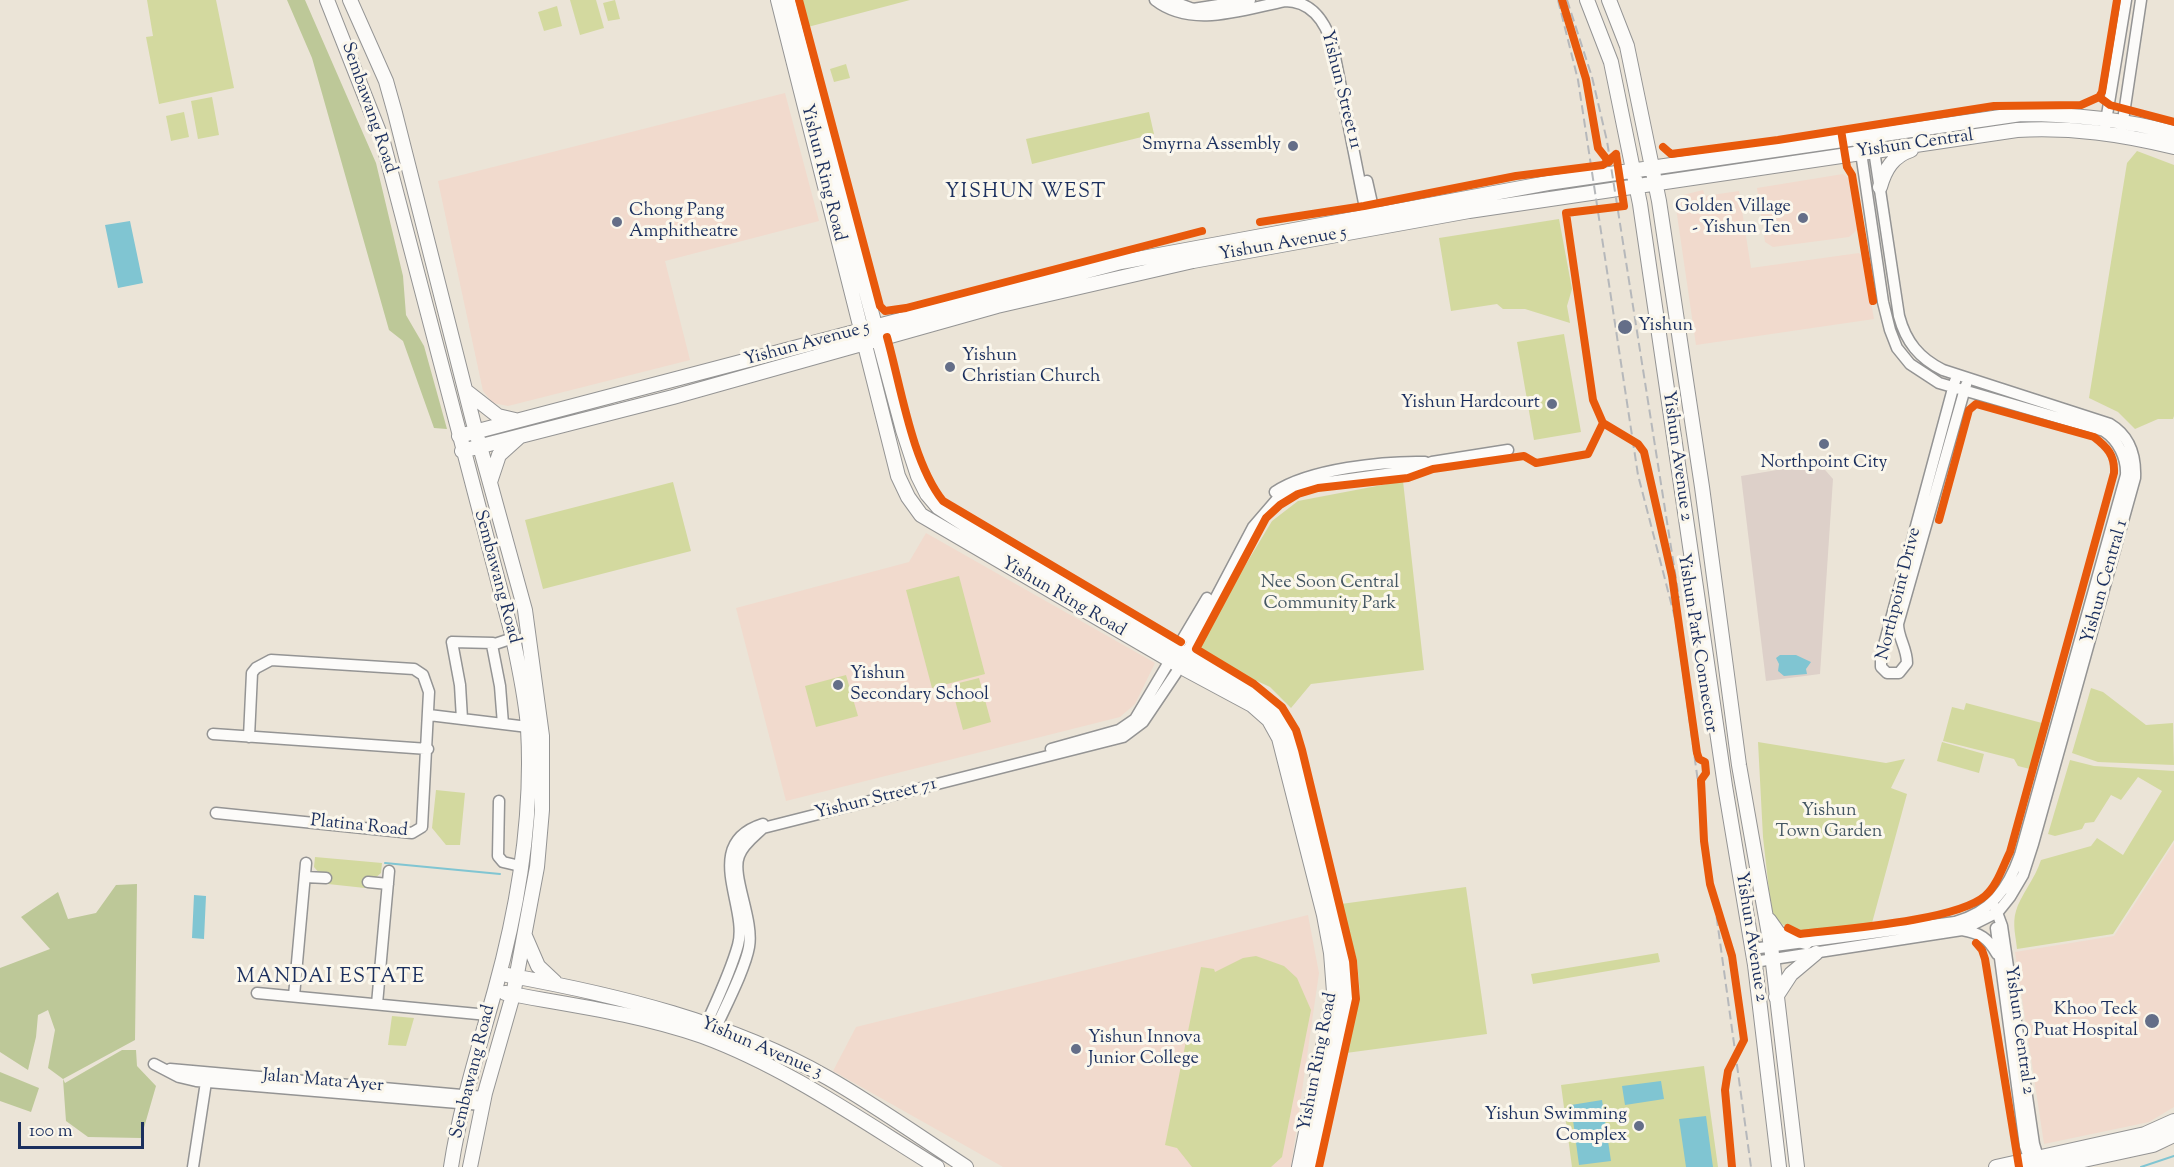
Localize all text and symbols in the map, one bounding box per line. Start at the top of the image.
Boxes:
street label: Yishun Street 11 [1315,28,1365,152]
street label: Sembawang Road [335,40,401,176]
street label: Yishun Ring Road [795,102,849,244]
street label: Yishun Central [1855,126,1975,164]
place label: Smyrna Assembly [1142,135,1281,157]
marker: Smyrna Assembly [1286,139,1300,153]
district label: YISHUN WEST [945,182,1107,206]
place label: Golden Village - Yishun Ten [1675,197,1791,240]
place label: Chong Pang Amphitheatre [629,201,738,244]
marker: Golden Village - Yishun Ten [1796,211,1810,225]
marker: Chong Pang Amphitheatre [610,215,624,229]
street label: Yishun Avenue 5 [1218,223,1348,267]
place label: Yishun [1638,316,1693,338]
street label: Yishun Avenue 5 [742,318,872,372]
marker: Yishun [1616,318,1634,336]
place label: Yishun Christian Church [962,346,1101,388]
marker: Yishun Christian Church [943,360,957,374]
street label: Yishun Avenue 2 [1656,389,1696,523]
place label: Yishun Hardcourt [1401,393,1540,415]
marker: Yishun Hardcourt [1545,397,1559,411]
marker: Northpoint City [1817,437,1831,451]
place label: Northpoint City [1760,453,1888,475]
street label: Sembawang Road [468,508,524,646]
street label: Yishun Central 1 [2078,517,2134,647]
street label: Northpoint Drive [1873,525,1927,663]
street label: Yishun Park Connector [1671,552,1721,734]
street label: Yishun Ring Road [997,554,1129,642]
park label: Nee Soon Central Community Park [1261,573,1399,616]
place label: Yishun Secondary School [850,664,989,706]
marker: Yishun Secondary School [831,678,845,692]
street label: Yishun Street 71 [813,774,939,826]
park label: Yishun Town Garden [1776,801,1882,844]
street label: Platina Road [309,811,409,843]
street label: Yishun Avenue 2 [1729,870,1771,1004]
street label: Yishun Central 2 [1998,964,2038,1096]
district label: MANDAI ESTATE [237,967,425,991]
street label: Yishun Ring Road [1295,991,1343,1133]
place label: Khoo Teck Puat Hospital [2034,1000,2138,1042]
street label: Sembawang Road [447,1003,501,1141]
marker: Khoo Teck Puat Hospital [2143,1012,2161,1030]
street label: Yishun Avenue 3 [697,1014,825,1084]
place label: Yishun Innova Junior College [1088,1028,1201,1070]
marker: Yishun Innova Junior College [1069,1042,1083,1056]
street label: Jalan Mata Ayer [261,1066,385,1098]
place label: Yishun Swimming Complex [1485,1105,1627,1148]
scale bar [21,1110,147,1148]
text: 100 m [29,1119,73,1145]
marker: Yishun Swimming Complex [1632,1119,1646,1133]

